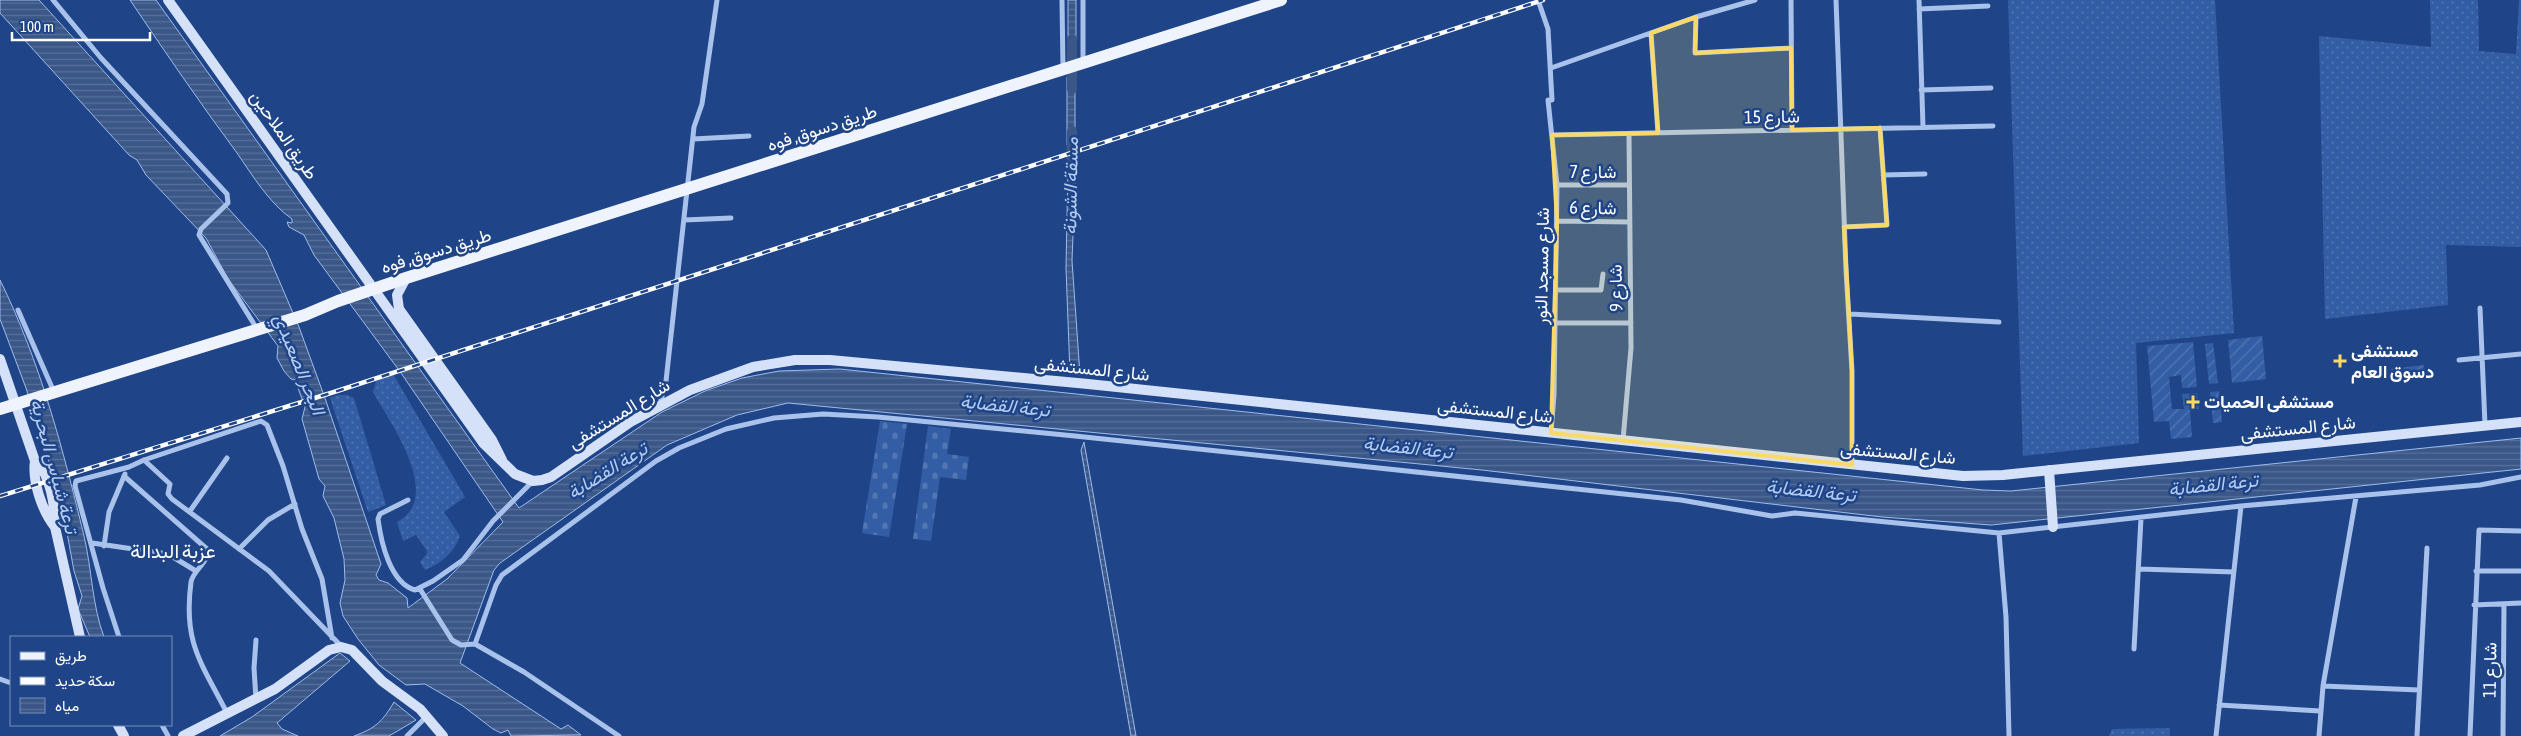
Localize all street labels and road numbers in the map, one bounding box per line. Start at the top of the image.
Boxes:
street label: طريق الملاحين [245,86,323,184]
street label: طريق دسوق, فوه [764,100,880,156]
street label: شارع 15 [1744,106,1800,129]
street label: شارع 7 [1569,161,1617,184]
street label: شارع 6 [1569,197,1617,220]
street label: شارع مسجد النور [1530,207,1555,326]
street label: طريق دسوق, فوه [378,224,494,278]
street label: شارع 9 [1605,264,1628,312]
street label: شارع المستشفى [1033,352,1151,387]
street label: شارع المستشفى [564,374,674,455]
street label: شارع المستشفى [1436,394,1554,429]
street label: شارع المستشفى [2239,411,2357,446]
street label: شارع المستشفى [1839,437,1957,470]
street label: شارع 11 [2479,642,2502,698]

